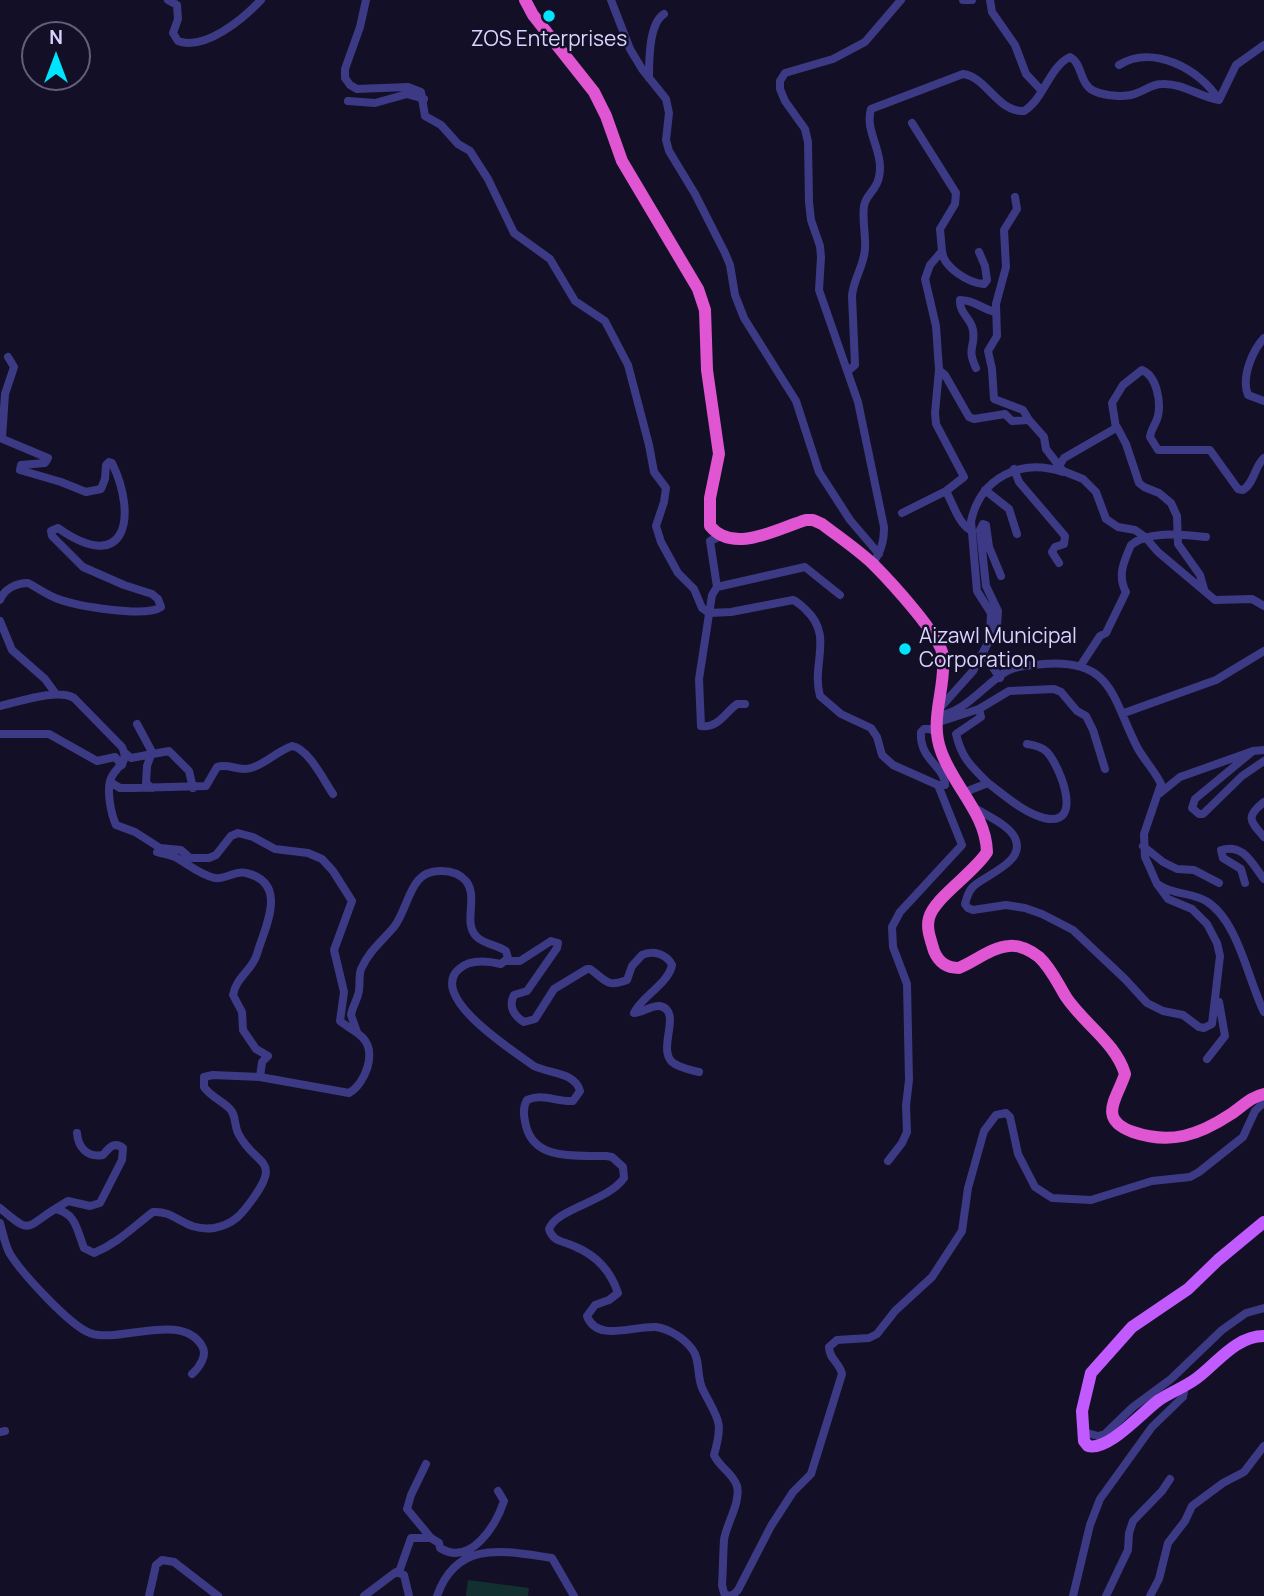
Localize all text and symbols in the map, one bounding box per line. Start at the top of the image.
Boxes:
marker: ZOS Enterprises [541,8,557,24]
north arrow [21,21,91,91]
text: N [49,24,63,50]
place label: ZOS Enterprises [471,27,627,53]
place label: Aizawl Municipal Corporation [919,624,1077,674]
marker: Aizawl Municipal Corporation [897,641,913,657]

